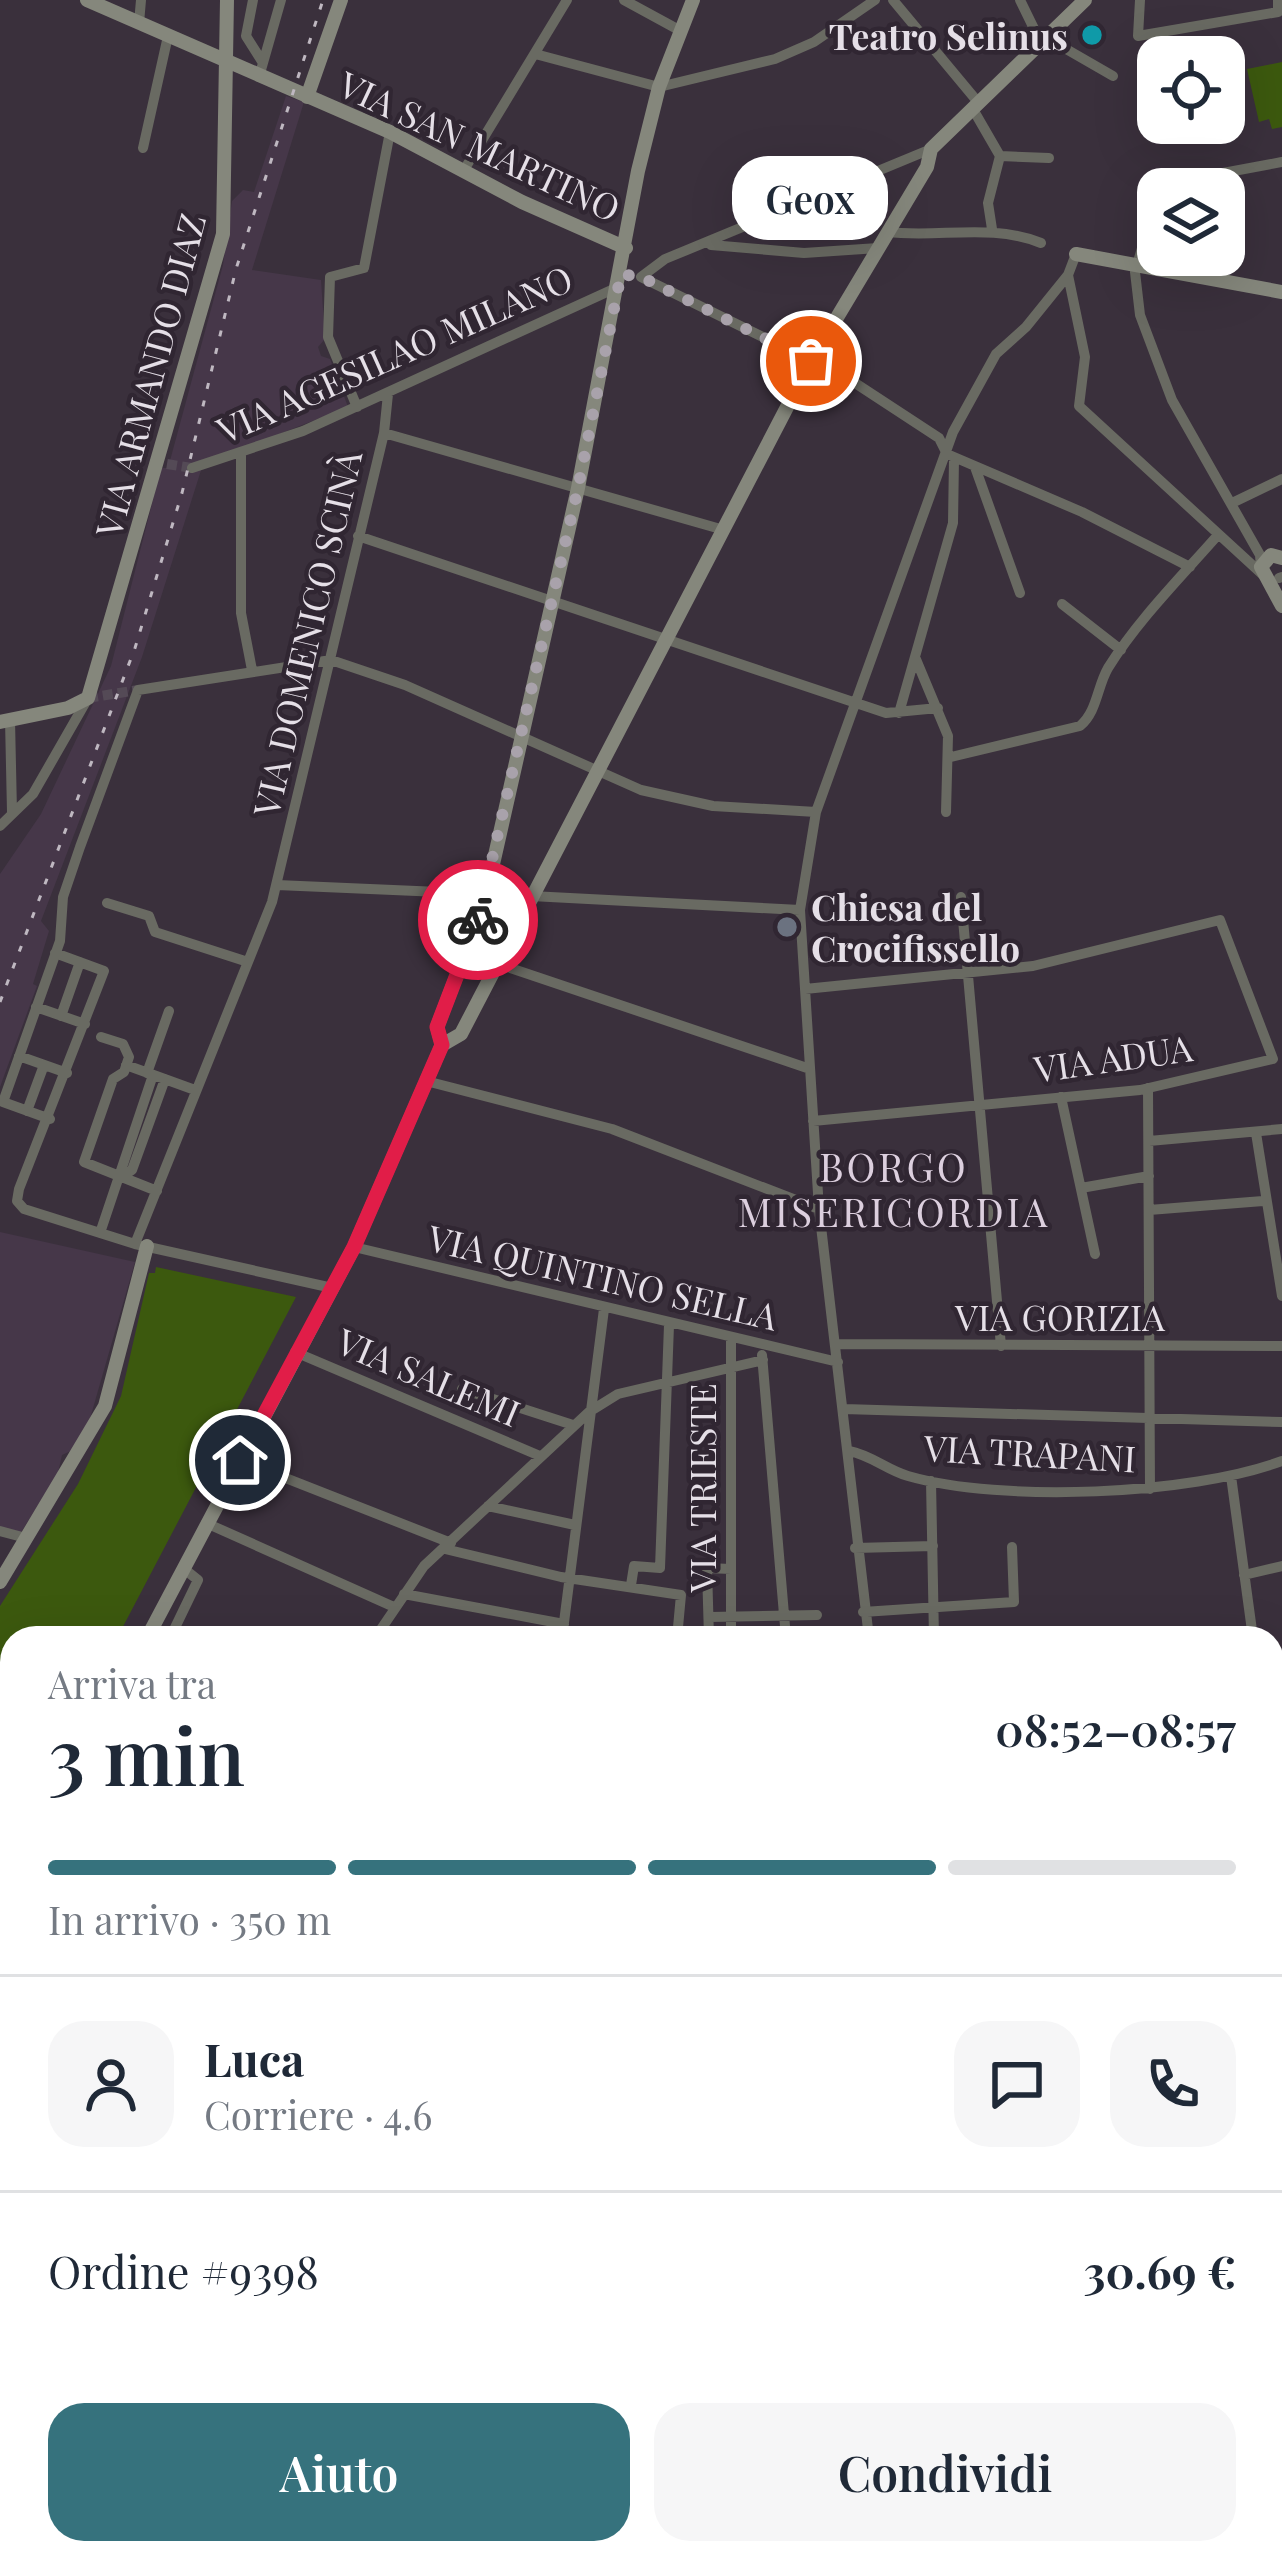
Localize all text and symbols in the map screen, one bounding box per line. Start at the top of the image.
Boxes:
place label: Teatro Selinus [829,11,1068,59]
marker: Teatro Selinus [1079,22,1105,48]
map controls [1137,36,1245,276]
button: locate [1137,36,1245,144]
street label: VIA SAN MARTINO [331,58,628,231]
callout: Geox [733,157,889,241]
button: layers [1137,168,1245,276]
text: Geox [765,172,855,224]
street label: VIA ARMANDO DIAZ [82,208,215,543]
street label: VIA AGESILAO MILANO [208,253,579,453]
pin [760,310,862,412]
icon: bag [778,328,844,394]
street label: VIA DOMENICO SCINÀ [240,445,372,822]
courier [418,860,538,980]
place label: Chiesa del Crocifissello [811,882,1020,971]
icon: bike [445,887,511,953]
marker: Chiesa del Crocifissello [774,914,800,940]
street label: VIA ADUA [1030,1022,1196,1092]
district label: BORGO MISERICORDIA [738,1140,1050,1237]
street label: VIA QUINTINO SELLA [423,1212,783,1340]
street label: VIA GORIZIA [954,1292,1165,1340]
street label: VIA SALEMI [329,1316,528,1436]
street label: VIA TRIESTE [677,1383,725,1594]
pin [189,1409,291,1511]
street label: VIA TRAPANI [922,1422,1137,1482]
icon: home [207,1427,273,1493]
text: Arriva tra [48,1657,216,1709]
text: 08:52–08:57 [995,1698,1236,1758]
text: 3 min [48,1702,245,1806]
text: In arrivo · 350 m [48,1893,331,1945]
button: person [48,2021,174,2147]
button: chat [954,2021,1080,2147]
button: phone [1110,2021,1236,2147]
text: Luca [204,2028,304,2088]
text: Corriere · 4.6 [204,2088,433,2140]
text: Ordine #9398 [48,2240,319,2300]
text: 30.69 € [1083,2240,1236,2300]
button: Aiuto [48,2403,630,2541]
button: Condividi [654,2403,1236,2541]

